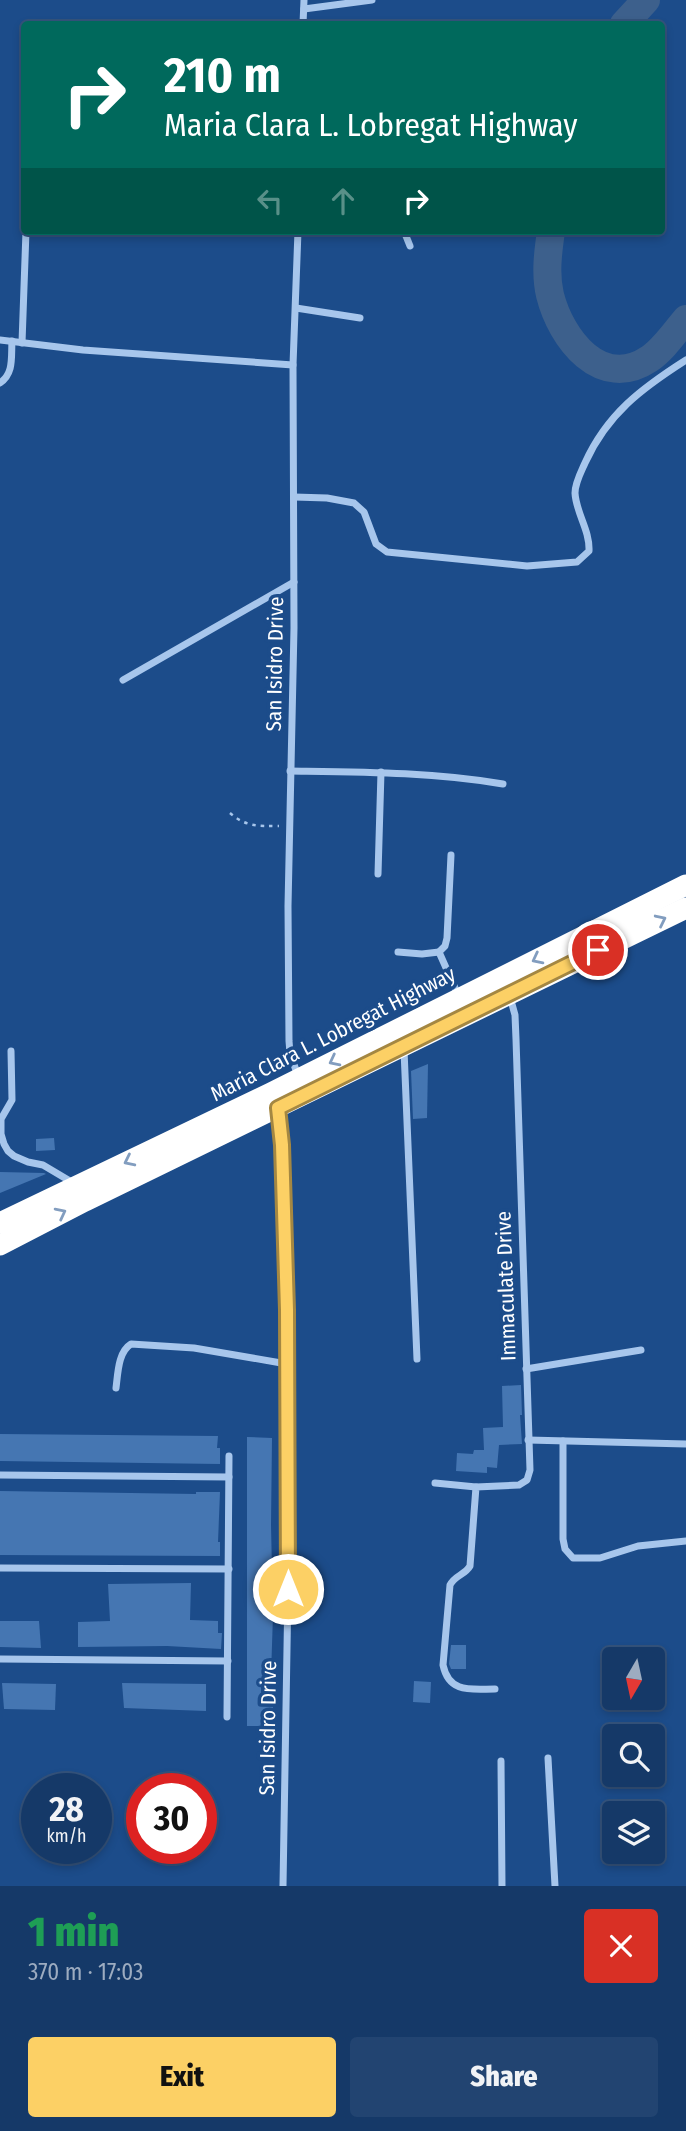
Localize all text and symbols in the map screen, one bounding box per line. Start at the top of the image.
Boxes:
text: 210 m [164,46,281,105]
icon: right [49,49,140,140]
text: Maria Clara L. Lobregat Highway [164,106,578,144]
icon: left [251,182,289,220]
icon: ahead [324,182,362,220]
icon: right [397,182,435,220]
street label: San Isidro Drive [261,596,289,732]
one-way arrow [654,914,666,928]
pin [568,920,628,980]
icon: arrive [579,931,617,969]
one-way arrow [532,950,544,964]
street label: Maria Clara L. Lobregat Highway [206,961,460,1107]
one-way arrow [329,1053,341,1067]
one-way arrow [124,1153,136,1167]
one-way arrow [53,1208,66,1222]
street label: Immaculate Drive [490,1211,522,1361]
position arrow [251,1552,325,1626]
north arrow [602,1647,665,1710]
map controls [602,1647,665,1864]
street label: San Isidro Drive [254,1660,282,1796]
button: search [602,1724,665,1787]
speed limit sign: 30 [126,1773,217,1864]
text: 28 [49,1788,84,1830]
button: layers [602,1801,665,1864]
text: km/h [46,1825,87,1847]
text: 1 min [28,1907,119,1957]
button: close [584,1909,658,1983]
text: 370 m · 17:03 [28,1958,143,1986]
button: Exit [28,2037,336,2117]
button: Share [350,2037,658,2117]

